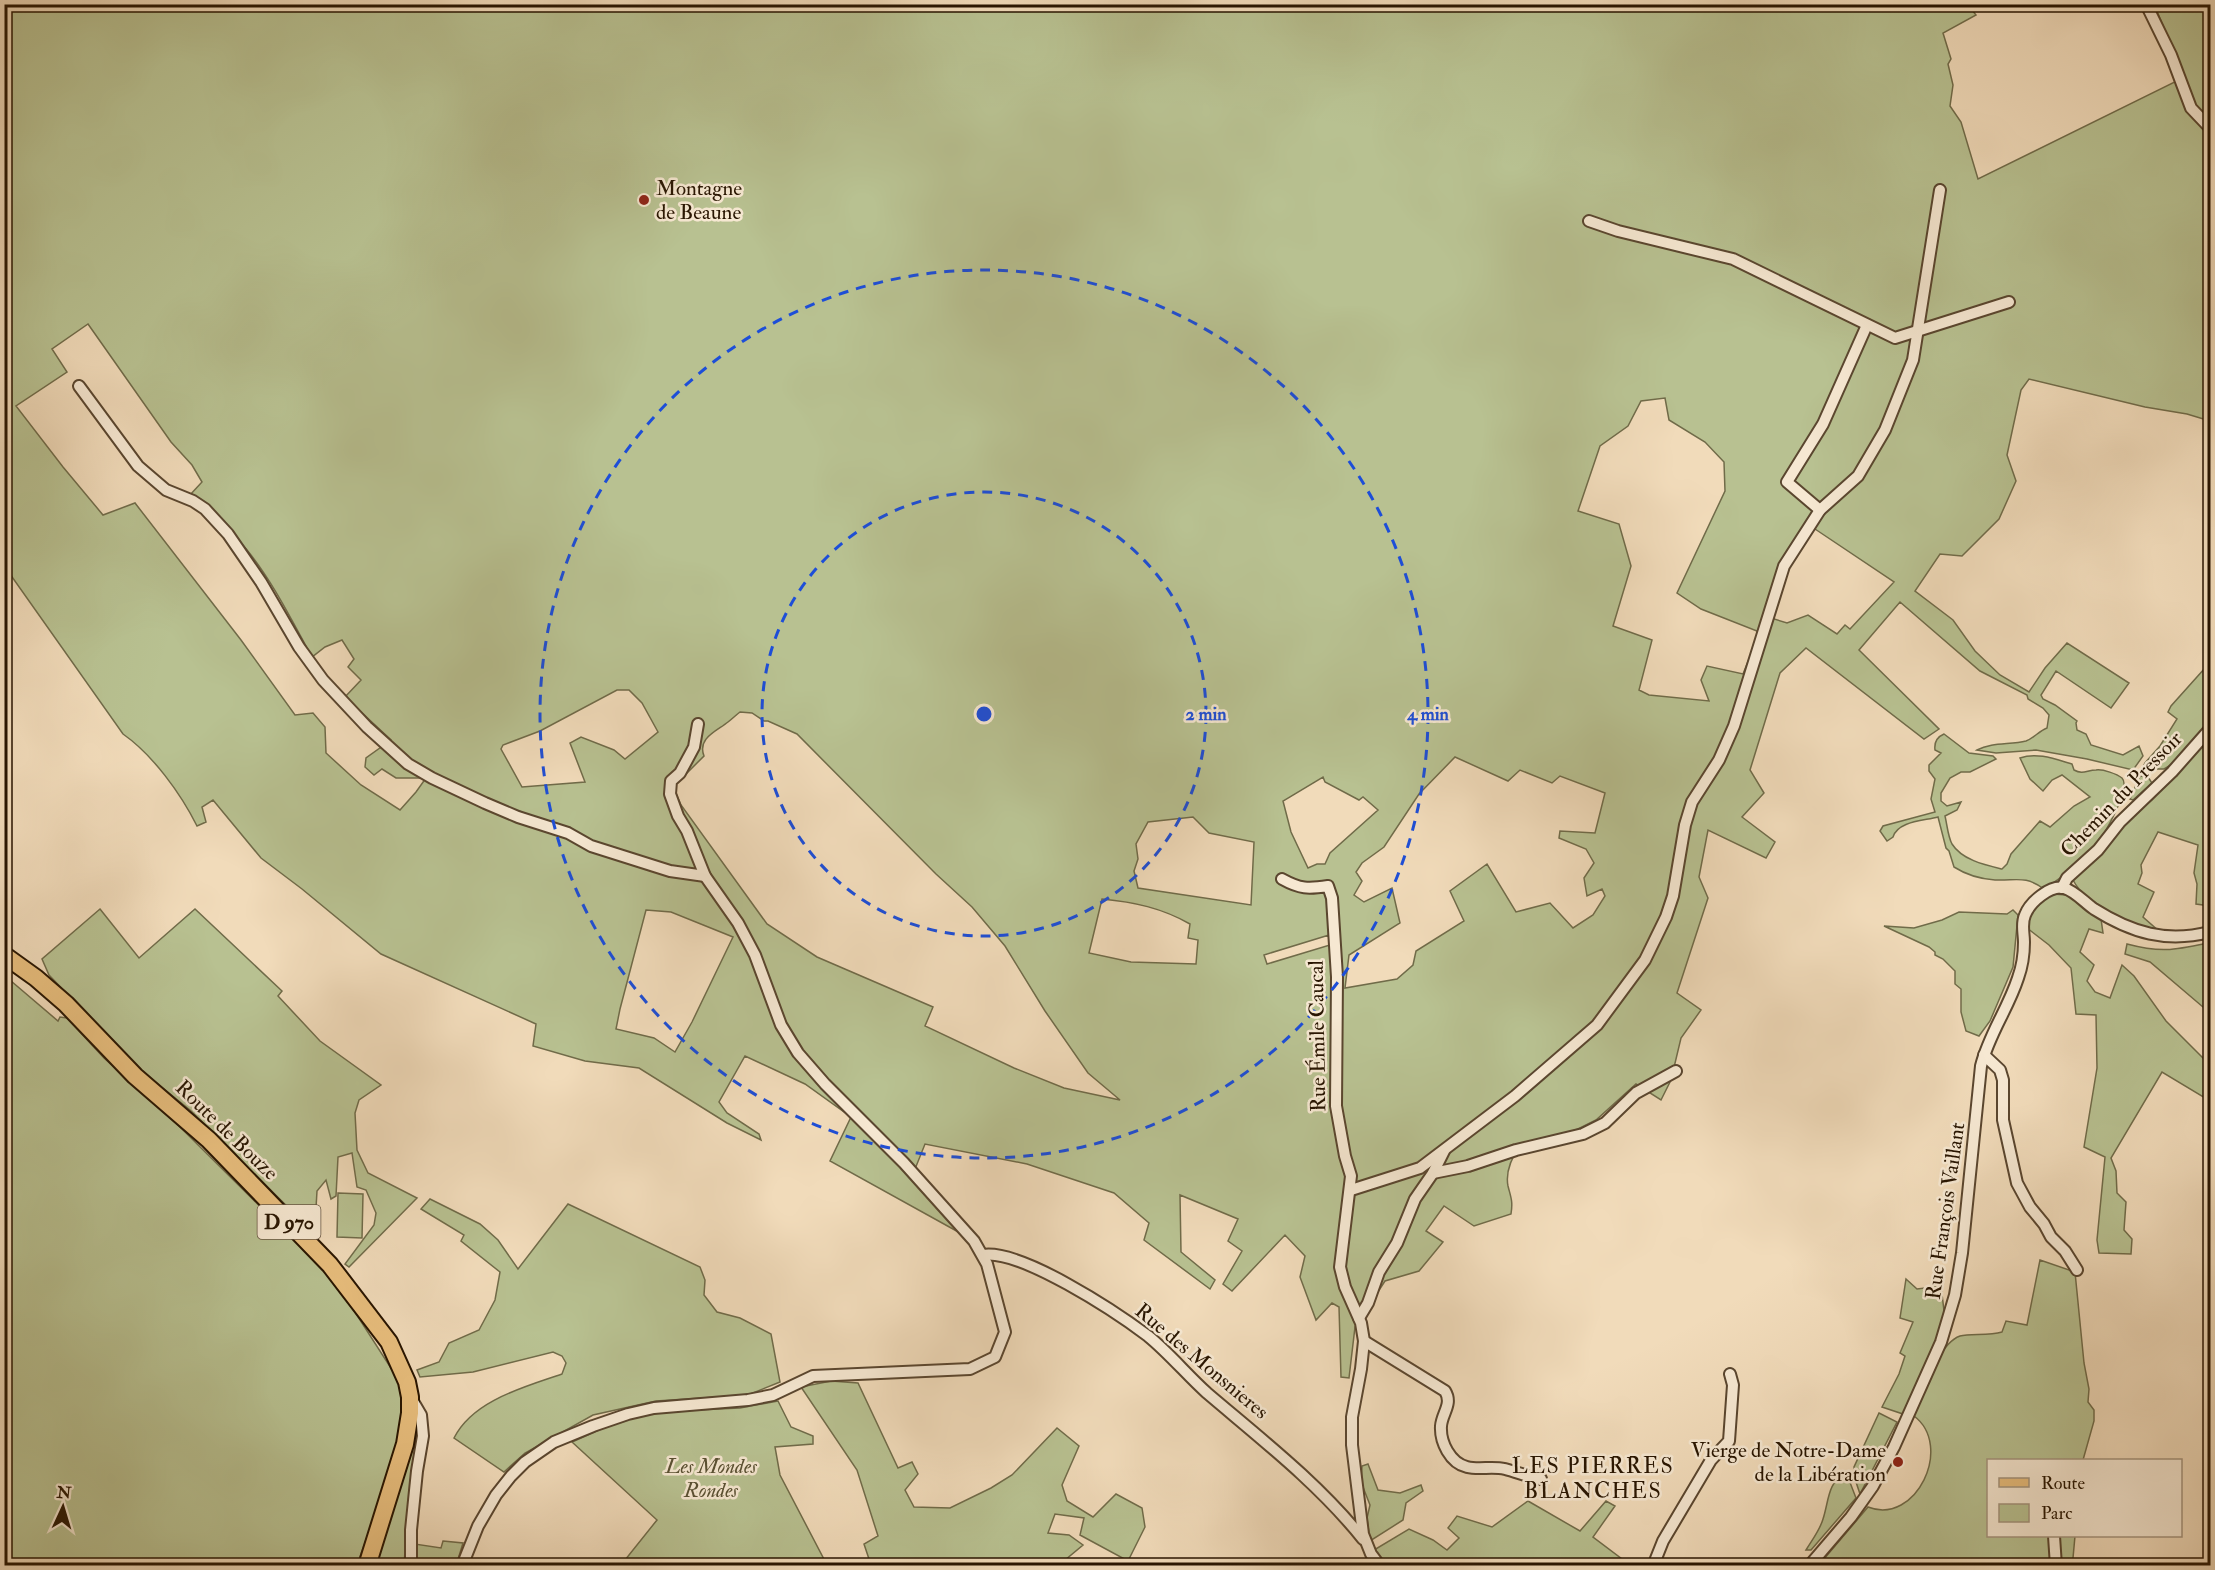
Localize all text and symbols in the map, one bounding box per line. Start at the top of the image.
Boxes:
place label: Montagne de Beaune [656,175,742,226]
marker: Montagne de Beaune [637,193,651,207]
text: 2 min [1186,703,1227,726]
text: 4 min [1406,703,1449,726]
centre of rings [974,704,994,724]
street label: Chemin du Pressoir [2055,726,2188,863]
street label: Rue Émile Caucal [1303,959,1332,1112]
street label: Route de Bouze [169,1074,284,1186]
street label: Rue François Vaillant [1920,1121,1971,1301]
road number: D 970 [258,1205,320,1239]
street label: Rue des Monsnieres [1129,1298,1274,1425]
place label: Vierge de Notre-Dame de la Libération [1691,1437,1886,1488]
district label: LES PIERRES BLANCHES [1512,1452,1674,1505]
park label: Les Mondes Rondes [664,1453,758,1504]
marker: Vierge de Notre-Dame de la Libération [1891,1455,1905,1469]
legend [1987,1459,2182,1537]
text: Route [2041,1472,2085,1495]
north arrow [33,1477,93,1537]
text: N [55,1482,72,1504]
text: Parc [2041,1502,2072,1525]

